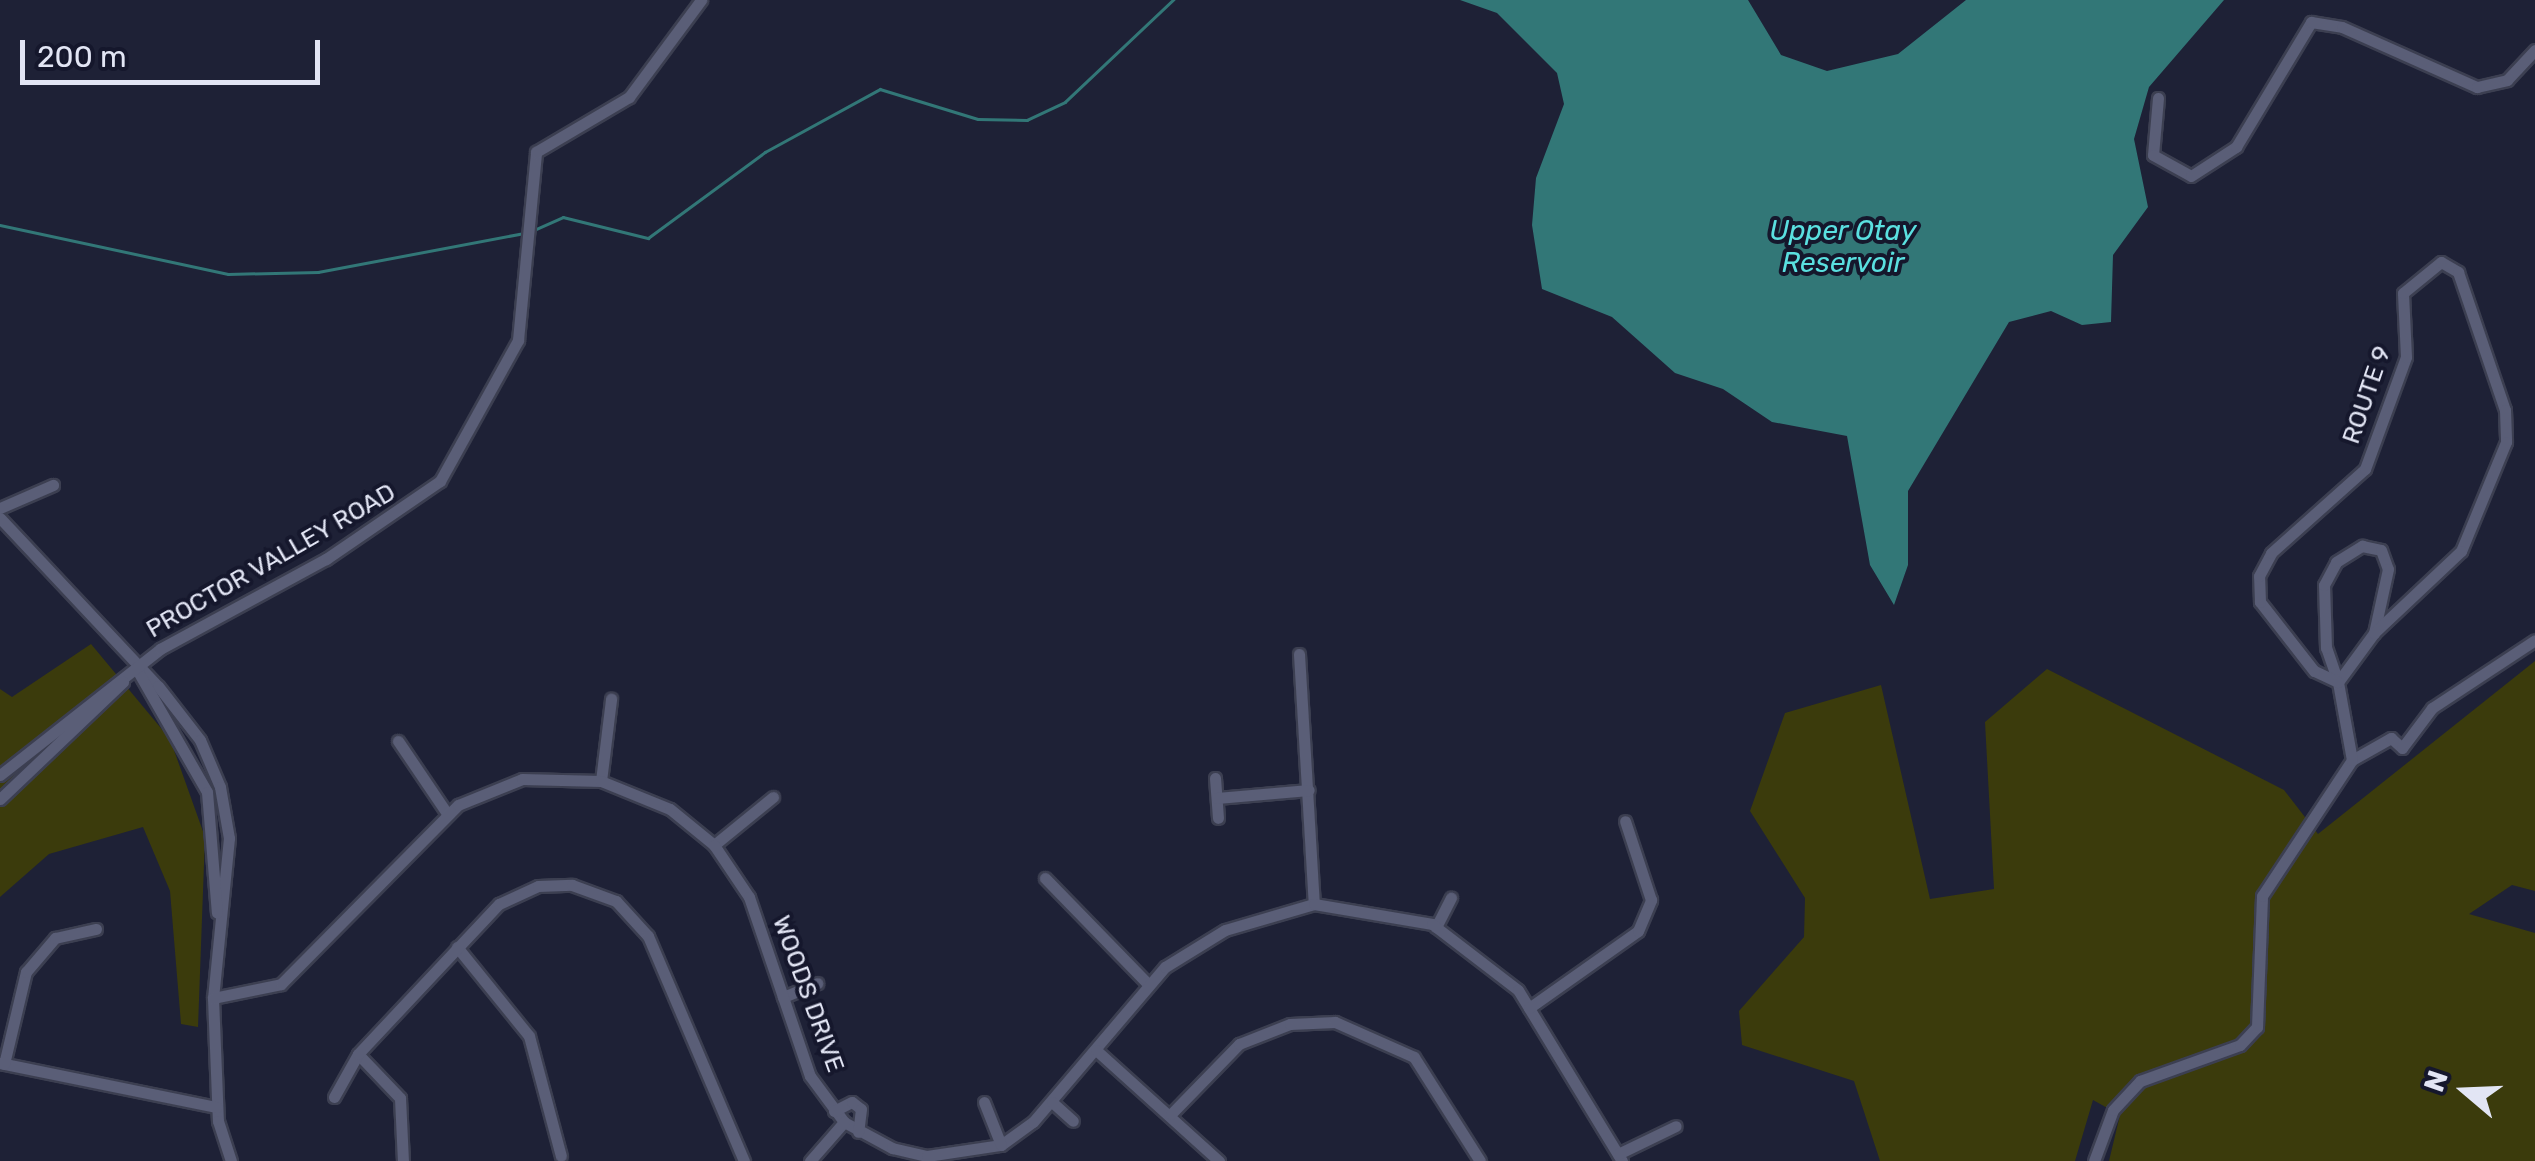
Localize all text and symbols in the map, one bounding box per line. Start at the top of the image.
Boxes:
scale bar [25,20,325,82]
text: 200 m [37,39,127,75]
water label: Upper Otay Reservoir [1769,214,1917,280]
street label: ROUTE 9 [2336,342,2398,448]
street label: PROCTOR VALLEY ROAD [141,477,401,645]
street label: WOODS DRIVE [766,912,850,1076]
north arrow [2415,1041,2515,1141]
text: N [2417,1066,2455,1096]

